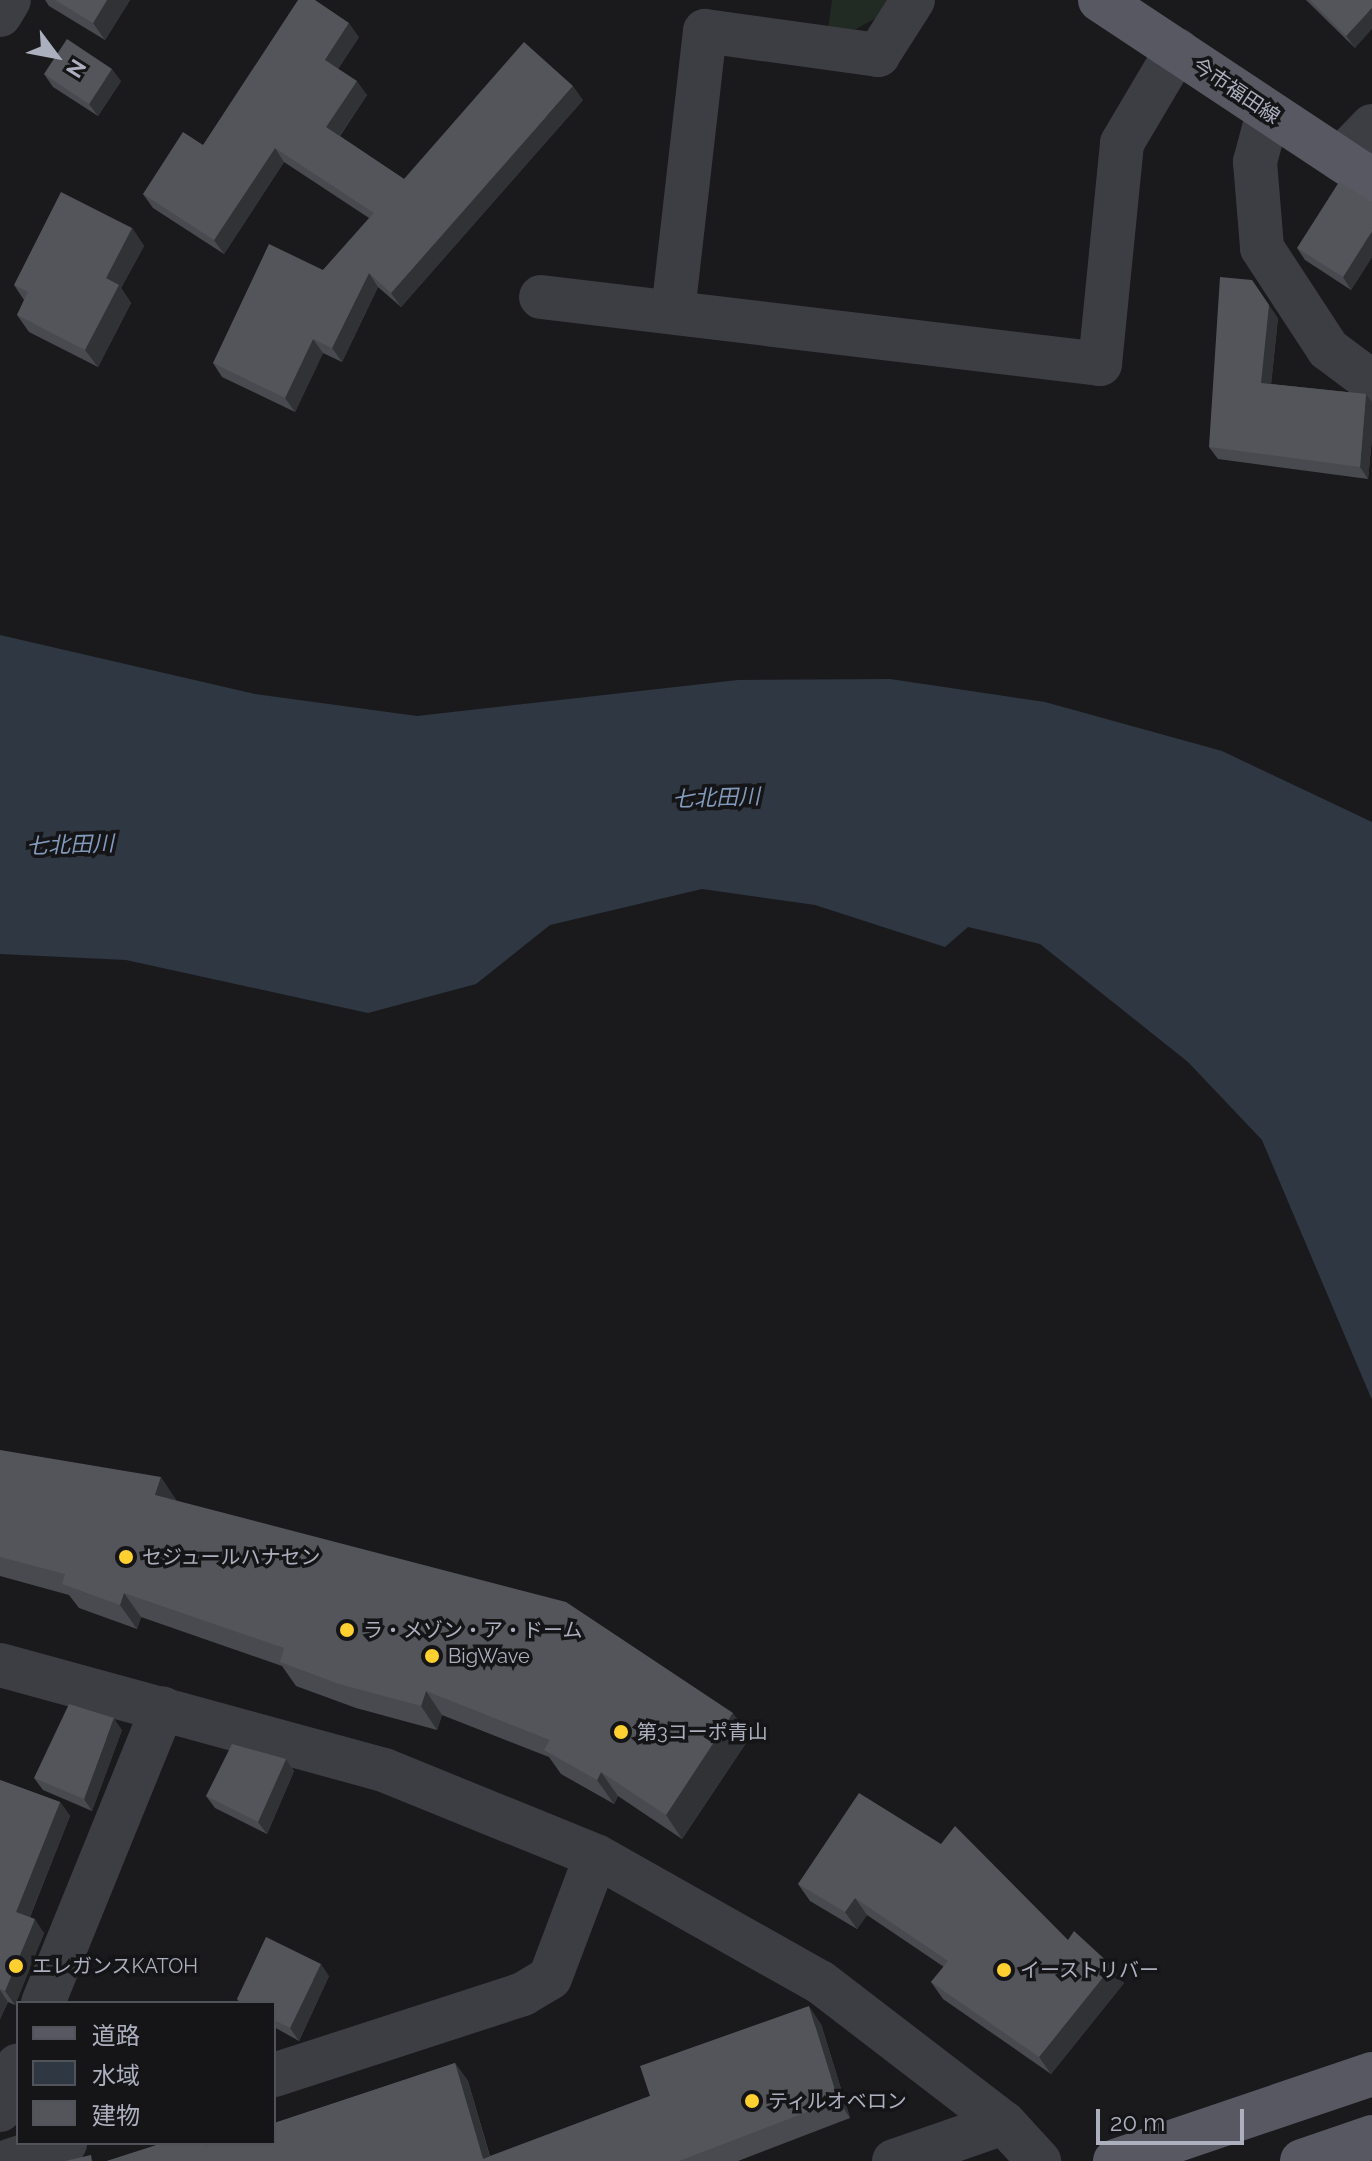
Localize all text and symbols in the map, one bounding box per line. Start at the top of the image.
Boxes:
north arrow [16,16,96,96]
street label: 今市福田線 [1188,53,1284,129]
text: N [61,55,92,83]
water label: 七北田川 [672,783,760,813]
water label: 七北田川 [26,830,114,860]
place label: セジュールハナセン [142,1545,322,1569]
marker: セジュールハナセン [117,1548,135,1566]
place label: ラ・メゾン・ア・ドーム [363,1618,583,1642]
marker: ラ・メゾン・ア・ドーム [338,1621,356,1639]
place label: BigWave [448,1644,530,1668]
marker: BigWave [423,1647,441,1665]
place label: 第3コーポ青山 [637,1720,768,1744]
marker: 第3コーポ青山 [612,1723,630,1741]
place label: エレガンスKATOH [32,1954,199,1978]
marker: エレガンスKATOH [7,1957,25,1975]
place label: イーストリバー [1020,1958,1160,1982]
marker: イーストリバー [995,1961,1013,1979]
legend [16,2001,276,2145]
text: 道路 [92,2021,140,2050]
text: 水域 [92,2061,140,2090]
place label: ティルオベロン [768,2089,908,2113]
marker: ティルオベロン [743,2092,761,2110]
scale bar [1100,2093,1248,2143]
text: 建物 [92,2101,140,2130]
text: 20 m [1110,2108,1165,2137]

